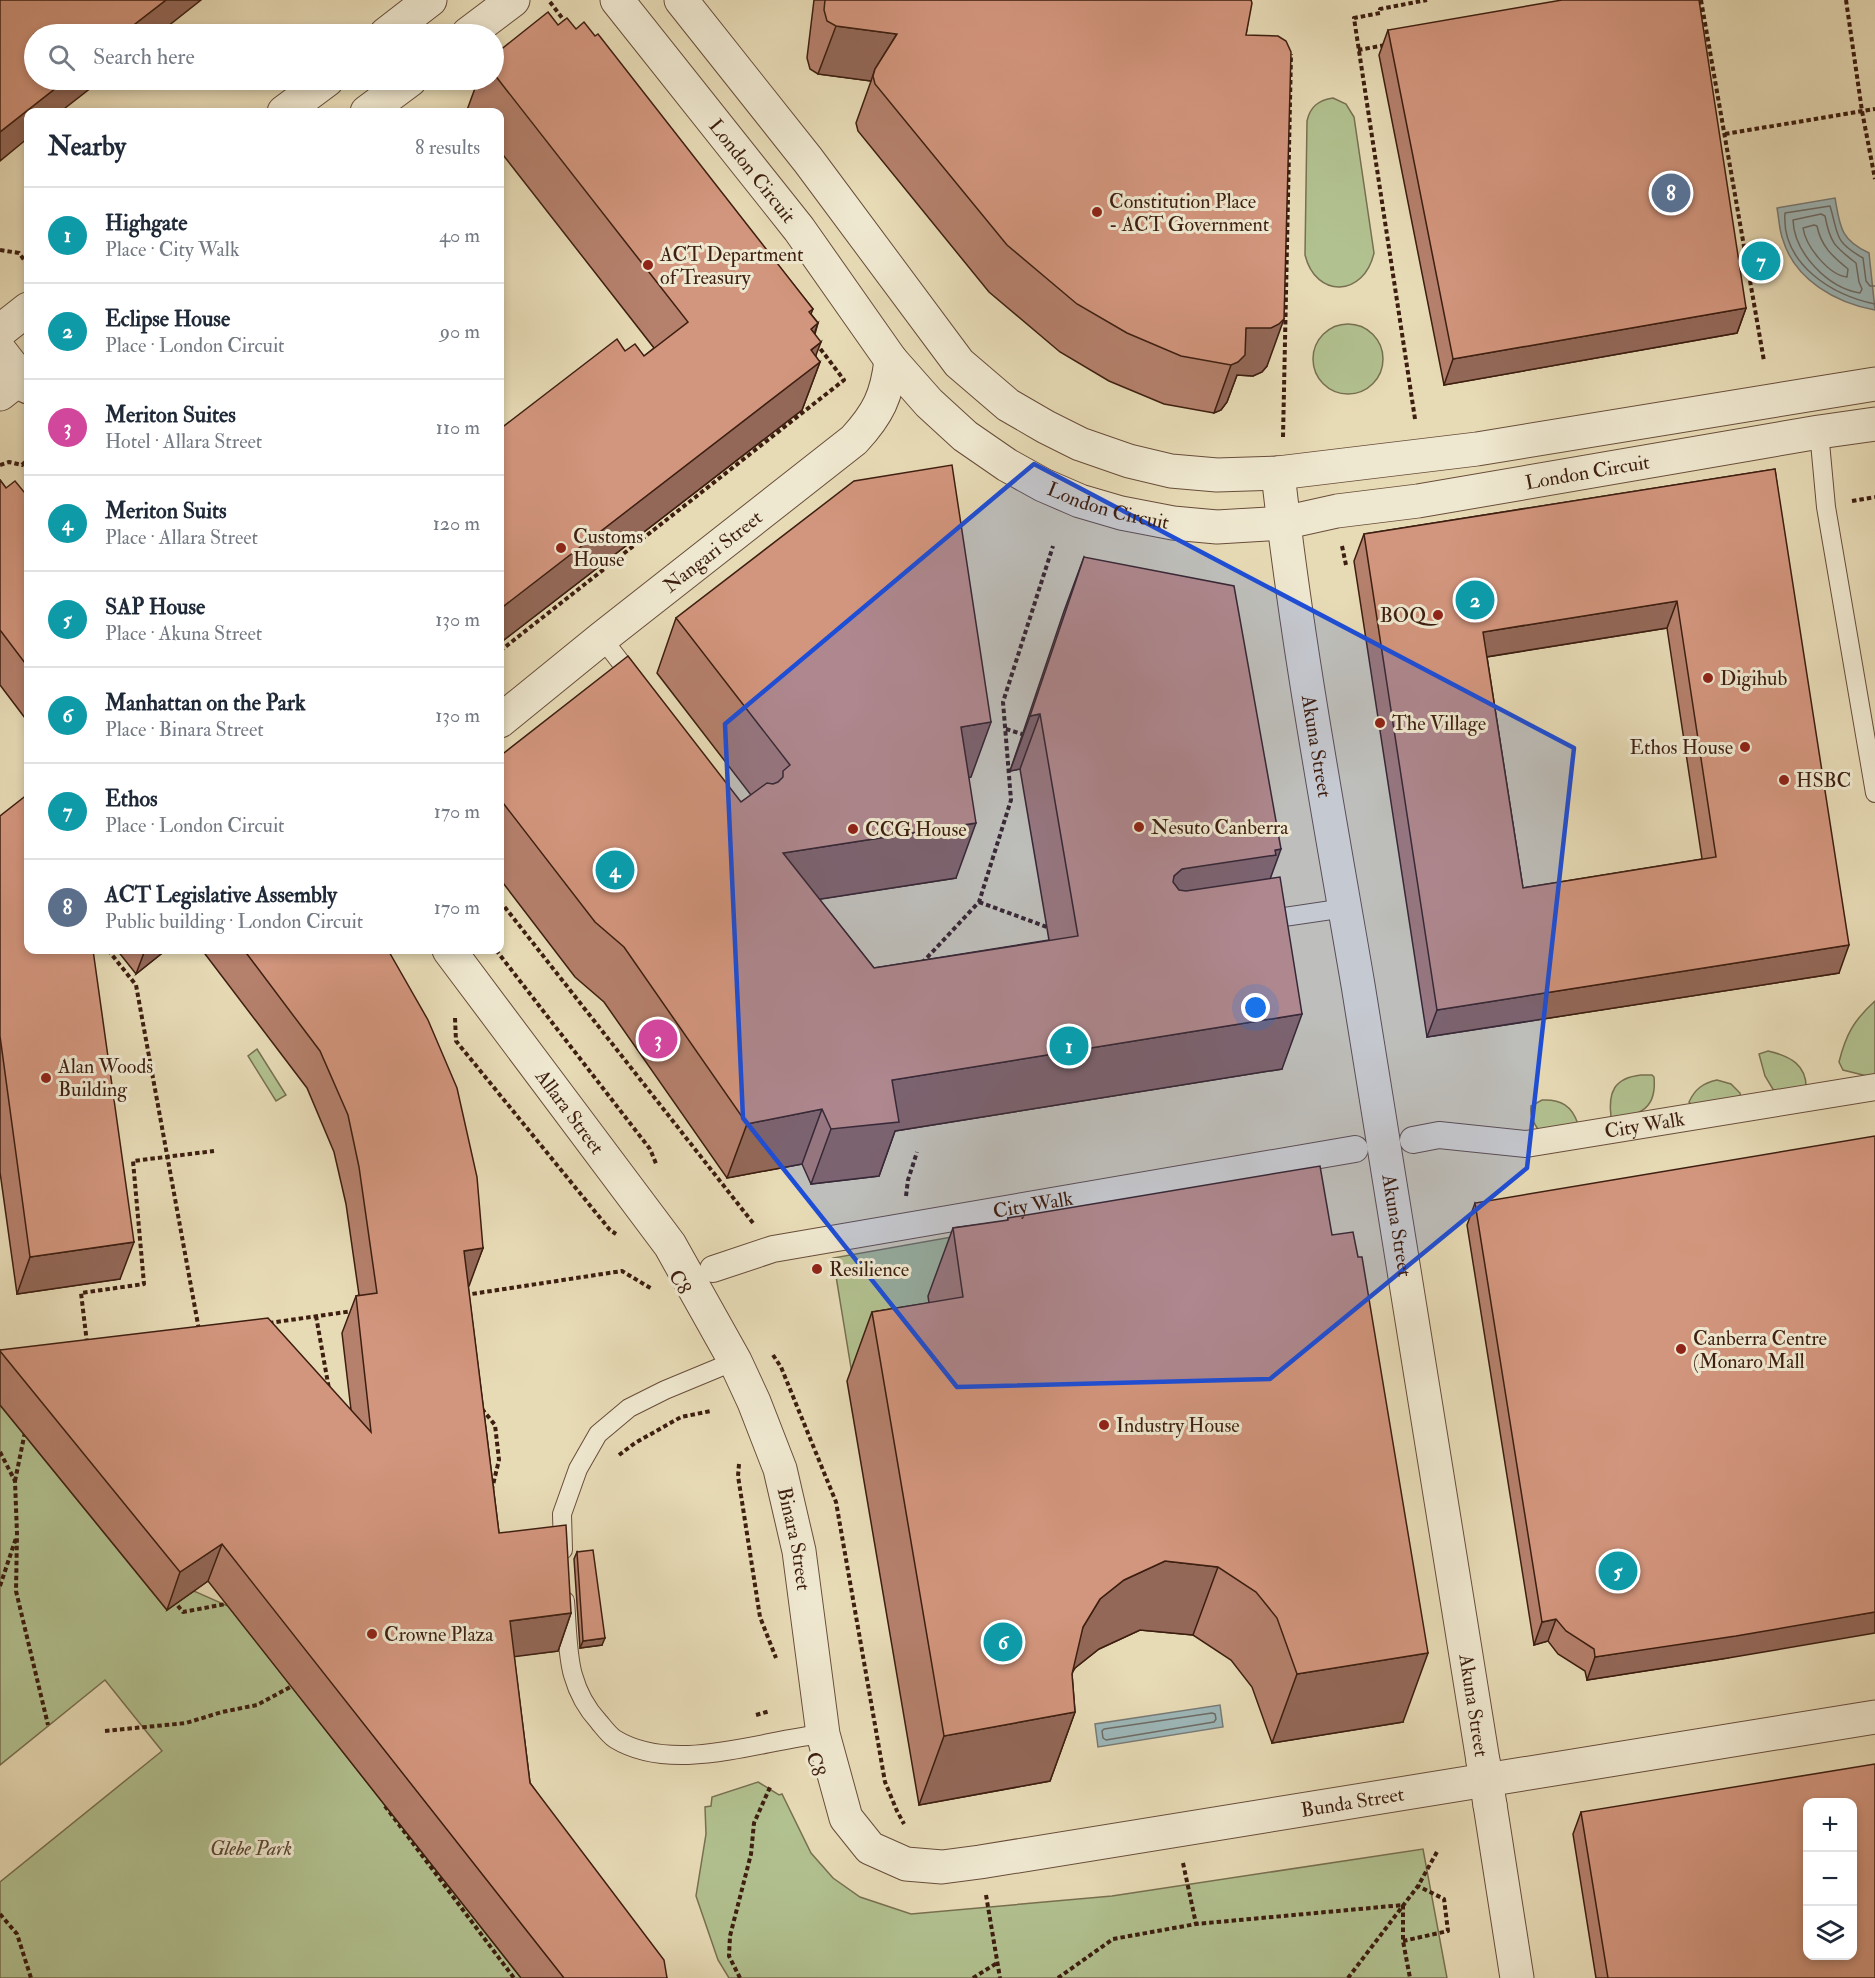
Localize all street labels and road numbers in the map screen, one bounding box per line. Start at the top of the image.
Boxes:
street label: London Circuit [704,114,802,228]
street label: London Circuit [1523,449,1652,495]
street label: London Circuit [1044,476,1172,535]
street label: Nangari Street [658,504,767,598]
street label: Akuna Street [1296,692,1338,800]
street label: Allara Street [530,1064,610,1159]
street label: City Walk [1603,1106,1687,1143]
street label: Akuna Street [1377,1171,1418,1279]
street label: City Walk [991,1185,1075,1223]
street label: C8 [663,1265,697,1299]
street label: Binara Street [772,1485,817,1593]
street label: Akuna Street [1454,1651,1495,1759]
street label: C8 [801,1749,831,1779]
street label: Bunda Street [1299,1781,1406,1822]

